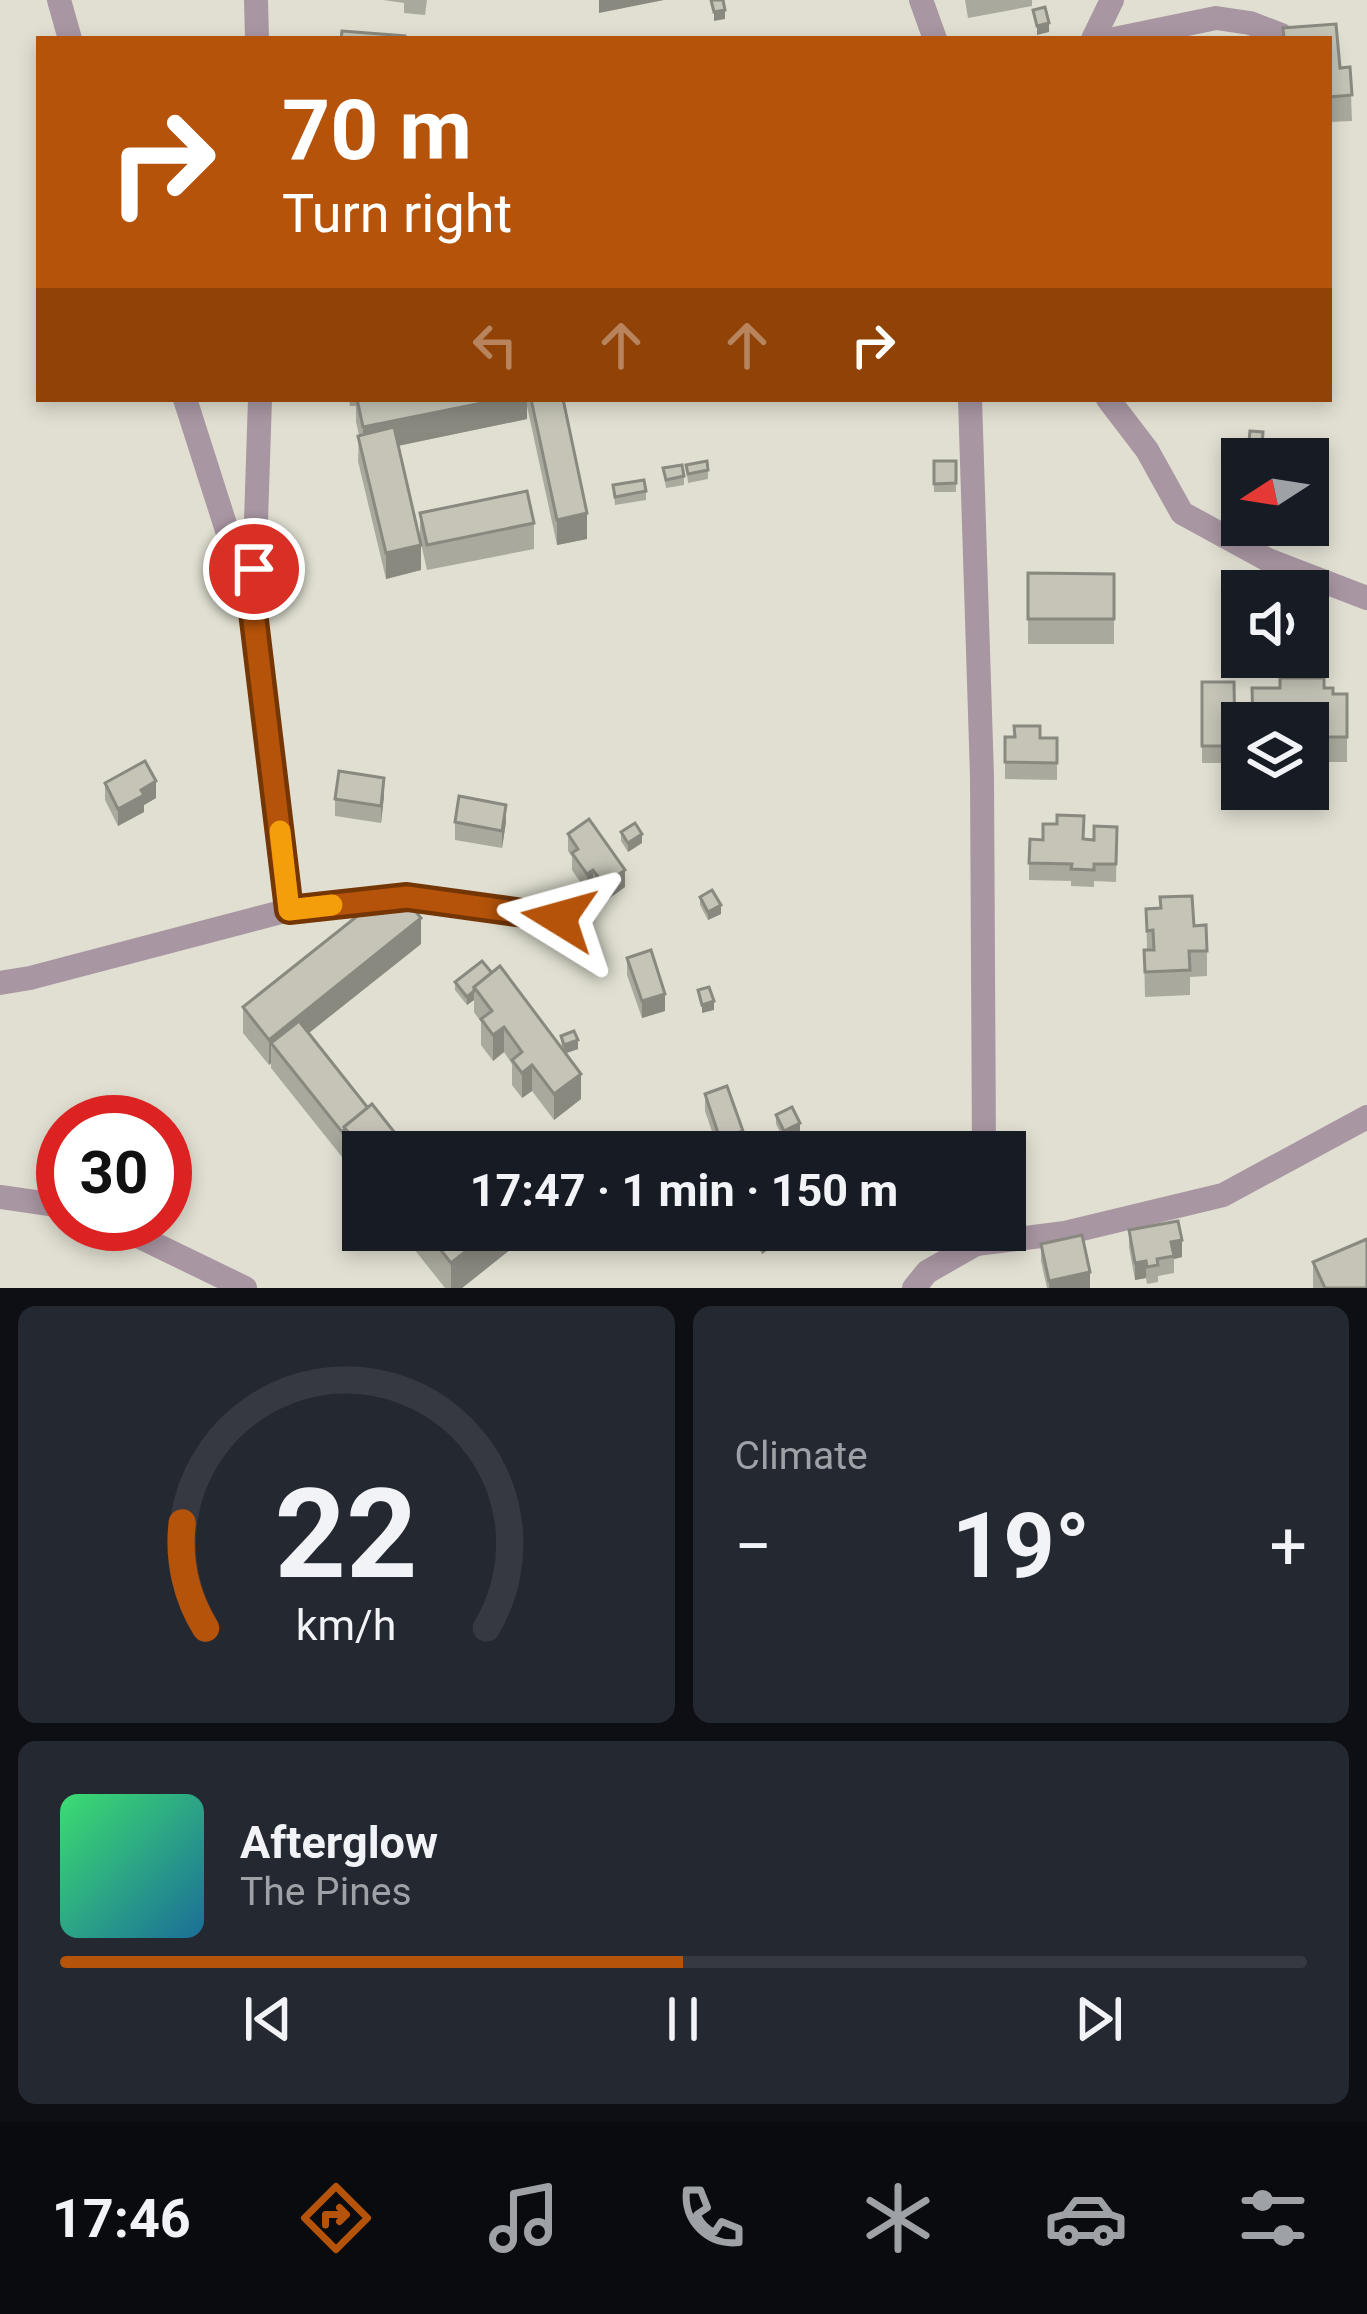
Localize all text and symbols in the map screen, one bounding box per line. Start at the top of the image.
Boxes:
text: 70 m [282,81,472,180]
icon: right [84,84,240,240]
text: Turn right [282,182,512,245]
icon: left [462,312,528,378]
icon: ahead [588,312,654,378]
icon: ahead [714,312,780,378]
icon: right [840,312,906,378]
north arrow [1221,438,1329,546]
map controls [1221,438,1329,810]
pin [203,518,305,620]
icon: arrive [221,536,287,602]
button: sound [1221,570,1329,678]
button: layers [1221,702,1329,810]
position arrow [496,855,622,981]
speed limit sign: 30 [36,1095,192,1251]
text: 17:47 · 1 min · 150 m [470,1164,898,1217]
text: Climate [735,1433,868,1479]
text: 22 [275,1461,418,1607]
text: 19° [952,1494,1090,1599]
text: − [735,1508,772,1585]
text: + [1270,1508,1307,1585]
text: km/h [296,1599,397,1649]
text: Afterglow [240,1816,438,1869]
text: The Pines [240,1869,412,1915]
icon: previous [235,1986,301,2052]
icon: pause [650,1986,716,2052]
icon: next [1066,1986,1132,2052]
icon: directions [294,2176,378,2260]
icon: music [482,2176,566,2260]
icon: phone [669,2176,753,2260]
icon: climate [856,2176,940,2260]
icon: car [1044,2176,1128,2260]
icon: filters [1231,2176,1315,2260]
text: 17:46 [52,2187,191,2250]

